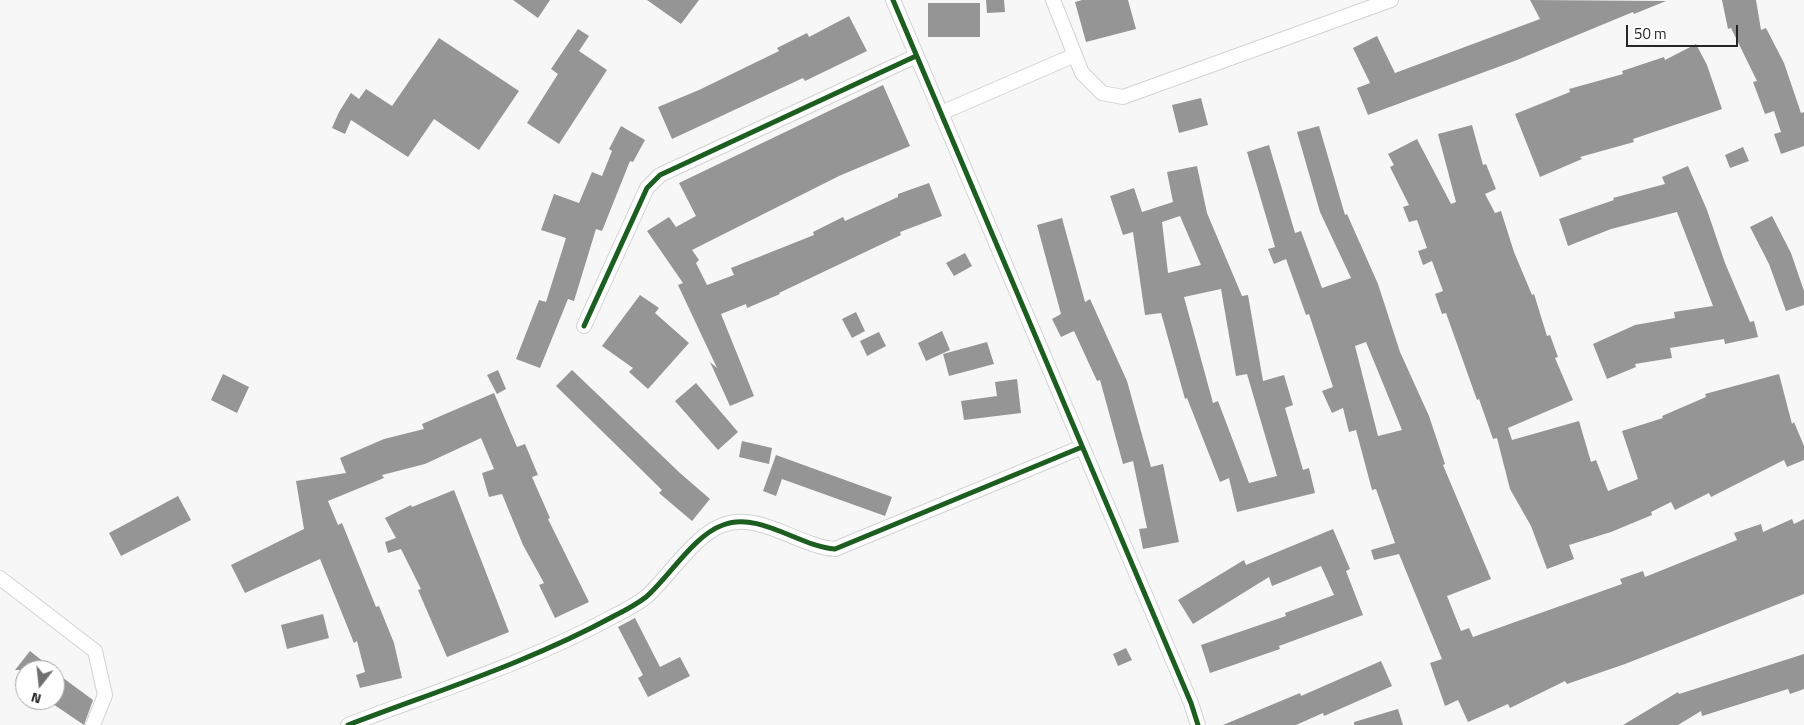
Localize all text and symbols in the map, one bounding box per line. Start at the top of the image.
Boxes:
scale bar [1629,15,1742,47]
text: 50 m [1634,22,1667,45]
north arrow [15,660,65,710]
text: N [28,688,44,710]

